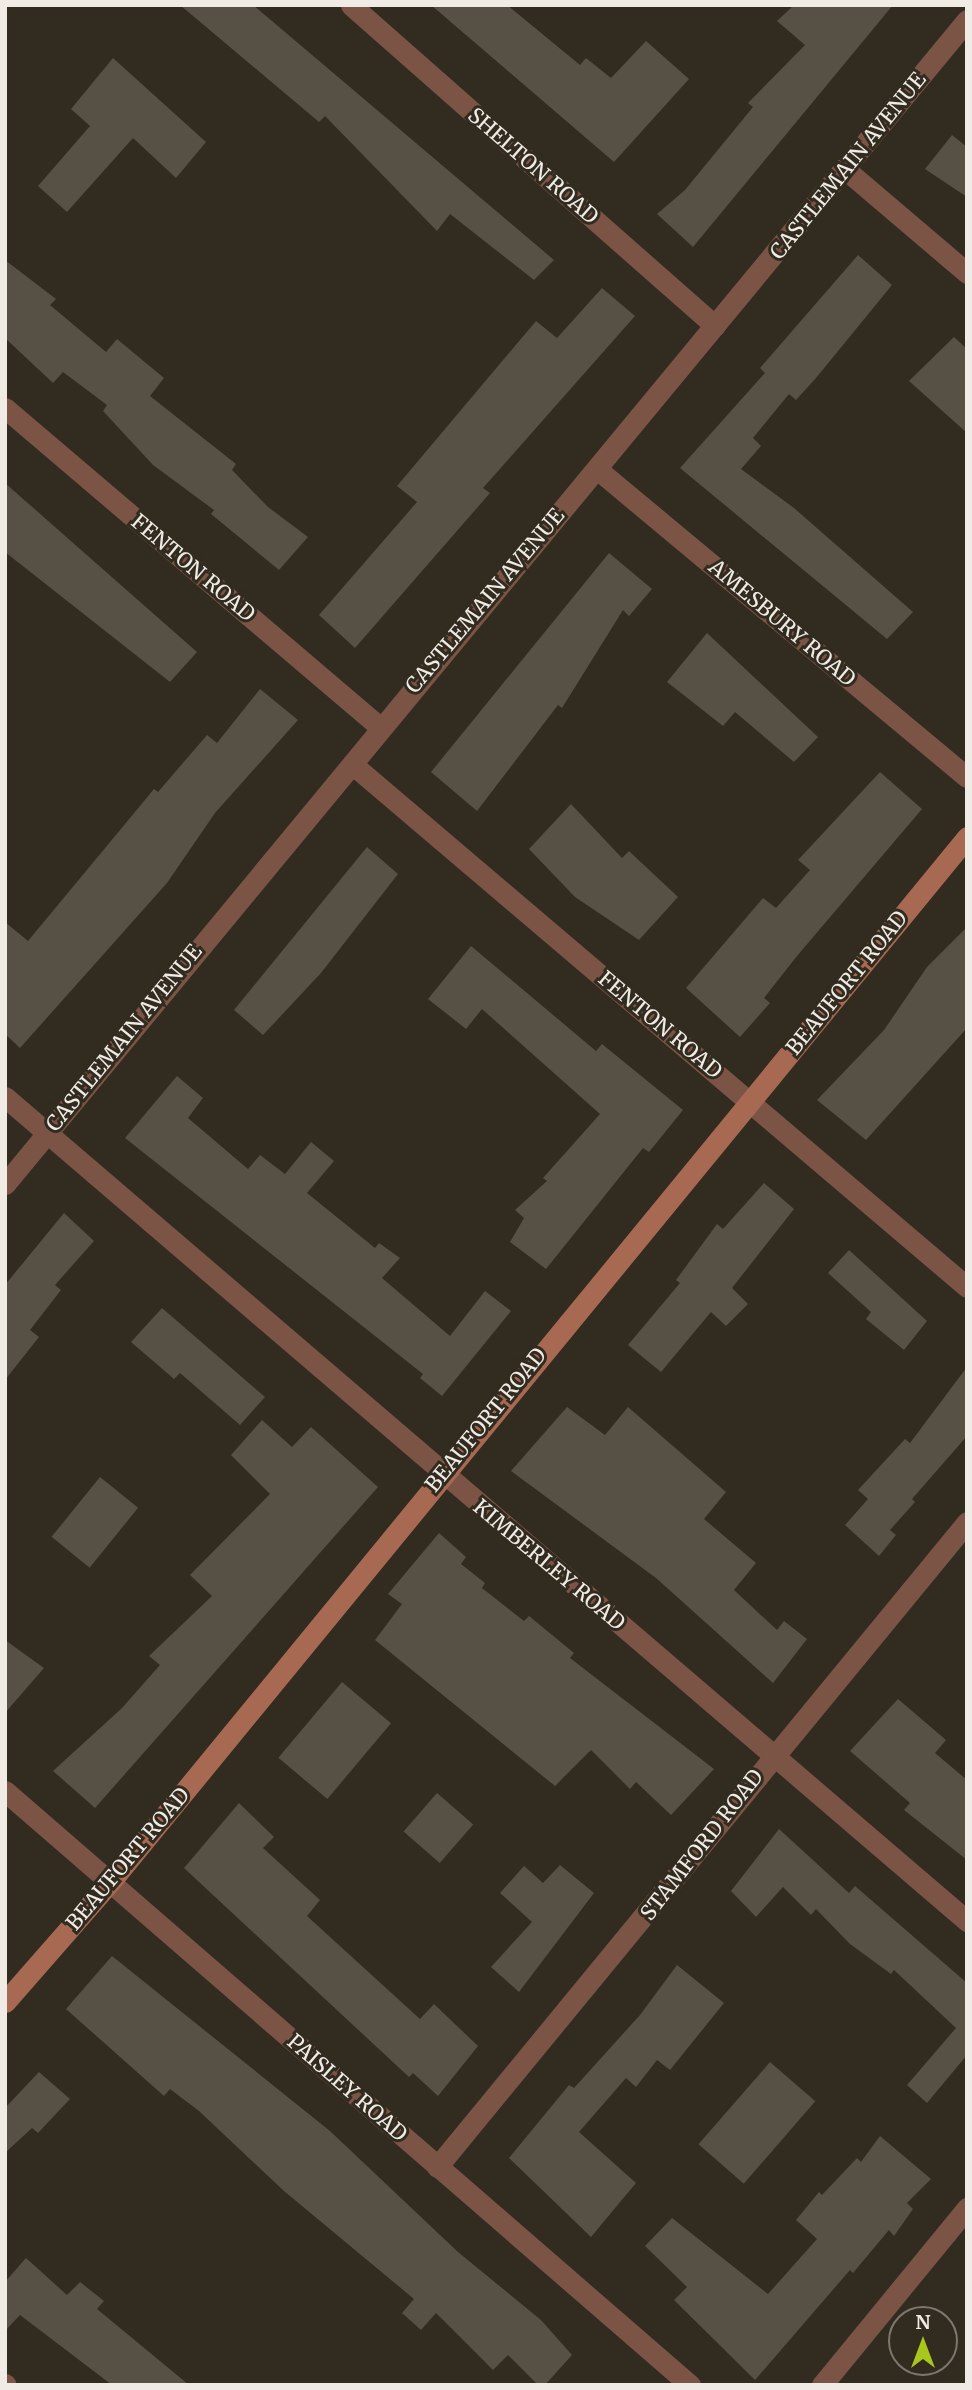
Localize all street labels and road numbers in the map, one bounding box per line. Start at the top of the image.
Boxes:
street label: CASTLEMAIN AVENUE [765,67,931,265]
street label: SHELTON ROAD [463,103,603,229]
street label: CASTLEMAIN AVENUE [400,504,570,698]
street label: FENTON ROAD [126,509,260,627]
street label: AMESBURY ROAD [704,554,860,692]
street label: BEAUFORT ROAD [781,906,913,1060]
street label: CASTLEMAIN AVENUE [41,939,207,1137]
street label: FENTON ROAD [593,966,727,1084]
street label: BEAUFORT ROAD [420,1343,552,1497]
street label: KIMBERLEY ROAD [468,1494,630,1636]
street label: STAMFORD ROAD [635,1765,769,1925]
street label: BEAUFORT ROAD [61,1783,195,1935]
street label: PAISLEY ROAD [282,2029,412,2147]

